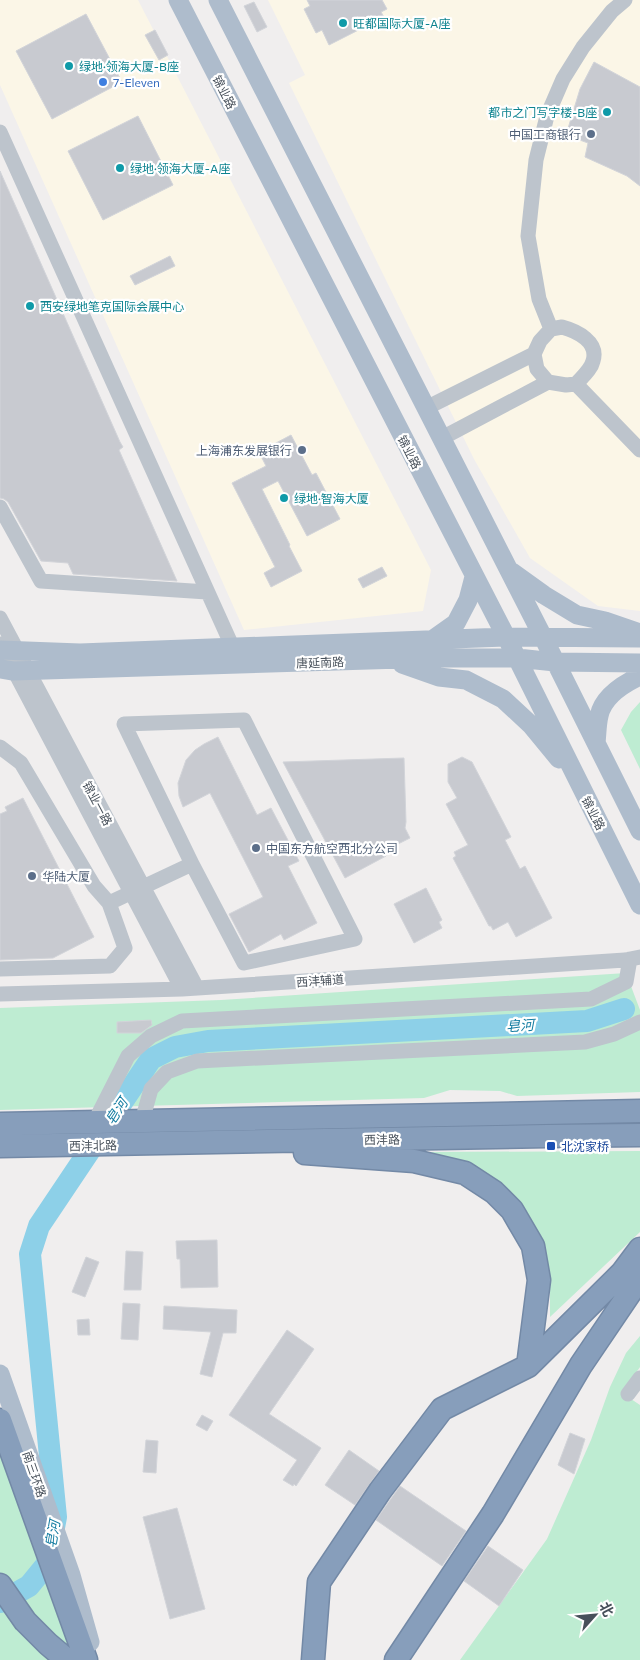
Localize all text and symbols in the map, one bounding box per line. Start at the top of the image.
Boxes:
place label: 旺都国际大厦-A座 [353,16,450,30]
marker: 旺都国际大厦-A座 [337,17,349,29]
place label: 绿地·领海大厦-B座 [79,59,179,73]
marker: 绿地·领海大厦-B座 [63,60,75,72]
street label: 锦业路 [211,73,239,111]
place label: 7-Eleven [113,75,160,89]
marker: 7-Eleven [97,76,109,88]
place label: 都市之门写字楼-B座 [488,105,597,119]
marker: 都市之门写字楼-B座 [601,106,613,118]
place label: 中国工商银行 [509,127,581,141]
marker: 中国工商银行 [585,128,597,140]
place label: 绿地·领海大厦-A座 [130,161,230,175]
marker: 绿地·领海大厦-A座 [114,162,126,174]
place label: 西安绿地笔克国际会展中心 [40,299,184,313]
marker: 西安绿地笔克国际会展中心 [24,300,36,312]
street label: 锦业路 [396,433,424,471]
place label: 上海浦东发展银行 [196,443,292,457]
marker: 上海浦东发展银行 [296,444,308,456]
place label: 绿地·智海大厦 [294,491,369,505]
marker: 绿地·智海大厦 [278,492,290,504]
street label: 唐延南路 [296,654,344,670]
street label: 锦业一路 [81,779,115,827]
street label: 锦业路 [580,794,608,832]
place label: 中国东方航空西北分公司 [266,841,398,855]
marker: 中国东方航空西北分公司 [250,842,262,854]
place label: 华陆大厦 [42,869,90,883]
marker: 华陆大厦 [26,870,38,882]
street label: 西沣辅道 [296,971,344,989]
water label: 皂河 [506,1016,537,1034]
water label: 皂河 [101,1092,133,1127]
street label: 西沣路 [364,1132,400,1146]
street label: 西沣北路 [69,1138,117,1152]
place label: 北沈家桥 [561,1139,609,1153]
marker: 北沈家桥 [545,1140,557,1152]
street label: 南三环路 [21,1449,49,1499]
water label: 皂河 [41,1516,63,1549]
north arrow [570,1590,620,1640]
text: 北 [596,1599,618,1619]

